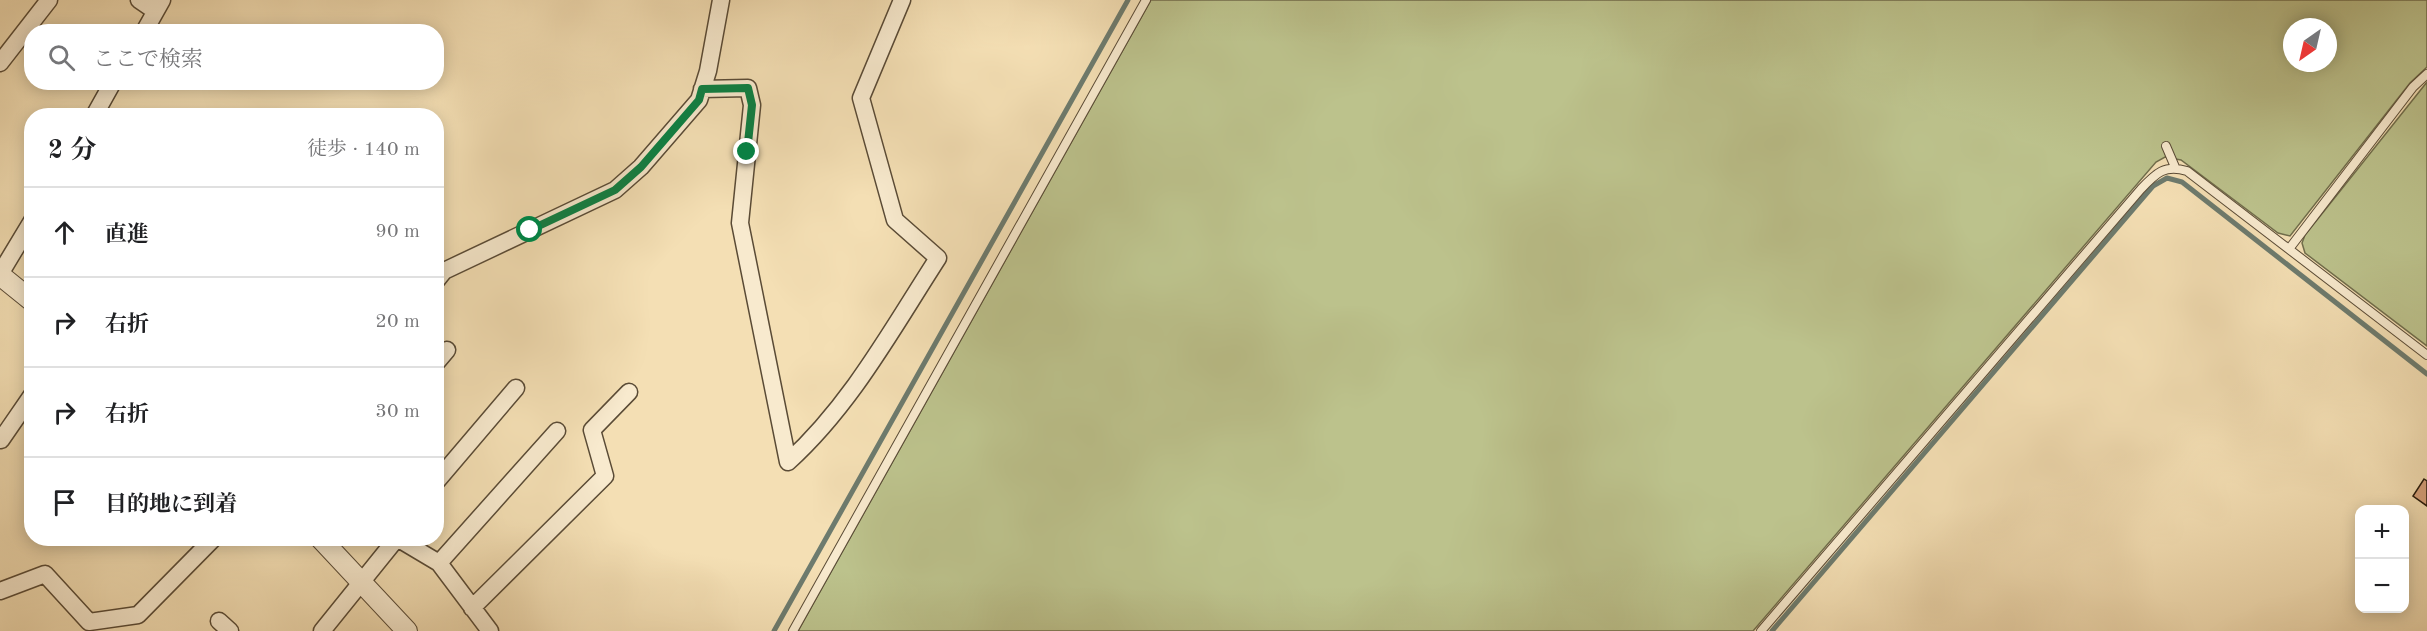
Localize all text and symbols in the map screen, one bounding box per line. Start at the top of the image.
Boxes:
north arrow [2283,18,2337,72]
search box [24,24,444,90]
icon: search [45,41,78,74]
text: ここで検索 [93,49,203,71]
text: 2 分 [48,138,96,164]
route end [733,138,759,164]
text: 徒歩 · 140 m [307,140,420,160]
icon: ahead [48,216,81,249]
route start [516,216,542,242]
text: 90 m [375,222,420,242]
text: 直進 [105,224,149,246]
icon: right [48,306,81,339]
text: 20 m [375,312,420,332]
text: 右折 [105,314,149,336]
icon: right [48,396,81,429]
text: 30 m [375,402,420,422]
text: 右折 [105,404,149,426]
icon: arrive [48,486,81,519]
text: 目的地に到着 [105,494,237,516]
map controls [2355,505,2409,613]
button: + [2355,505,2409,559]
button: − [2355,559,2409,613]

